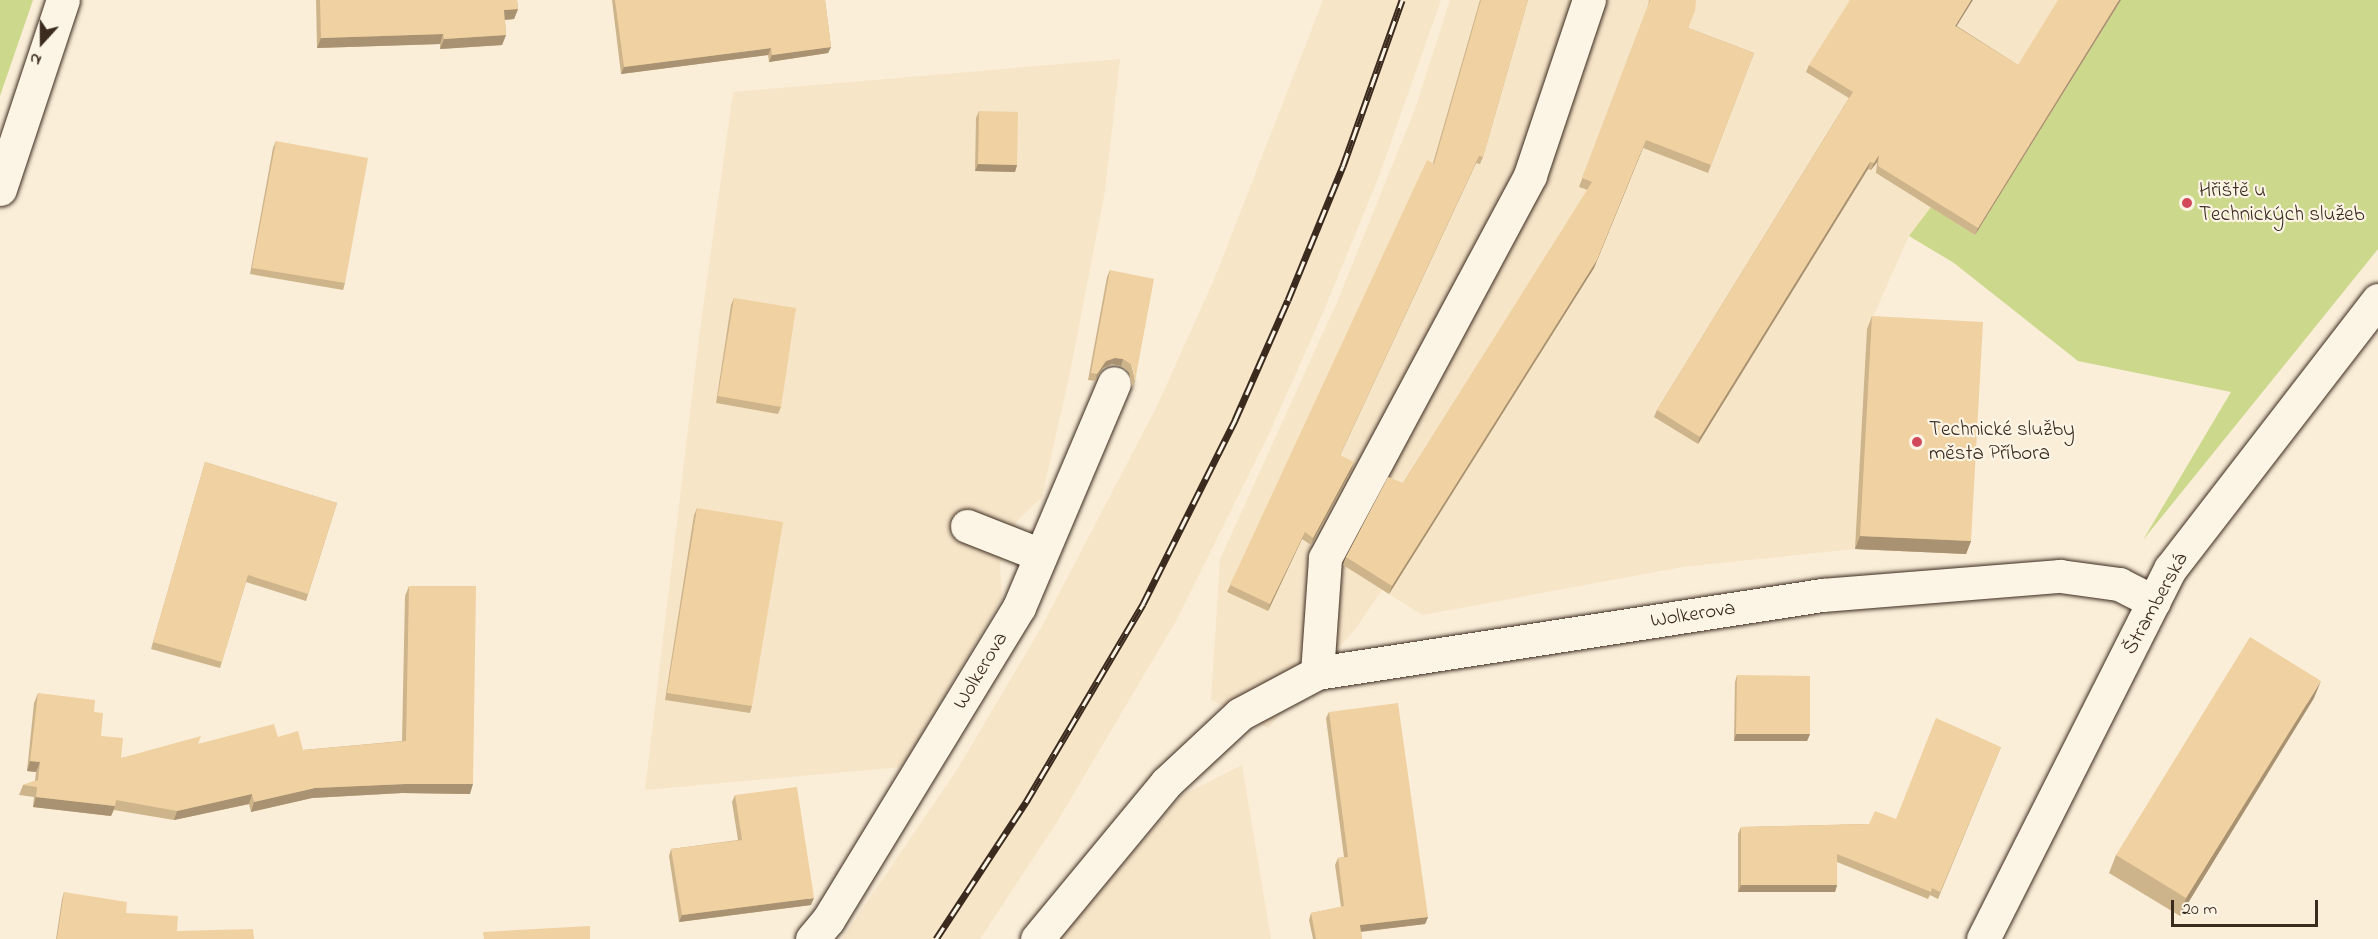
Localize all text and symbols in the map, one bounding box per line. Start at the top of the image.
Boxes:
north arrow [12,12,72,72]
text: N [26,46,45,72]
place label: Hřiště u Technických služeb [2199,178,2365,228]
marker: Hřiště u Technických služeb [2180,196,2194,210]
place label: Technické služby města Příbora [1929,417,2075,467]
marker: Technické služby města Příbora [1910,435,1924,449]
street label: Štramberská [2118,549,2194,659]
street label: Wolkerova [1649,596,1737,634]
street label: Wolkerova [948,628,1014,714]
scale bar [2174,888,2321,926]
text: 20 m [2182,897,2217,923]

